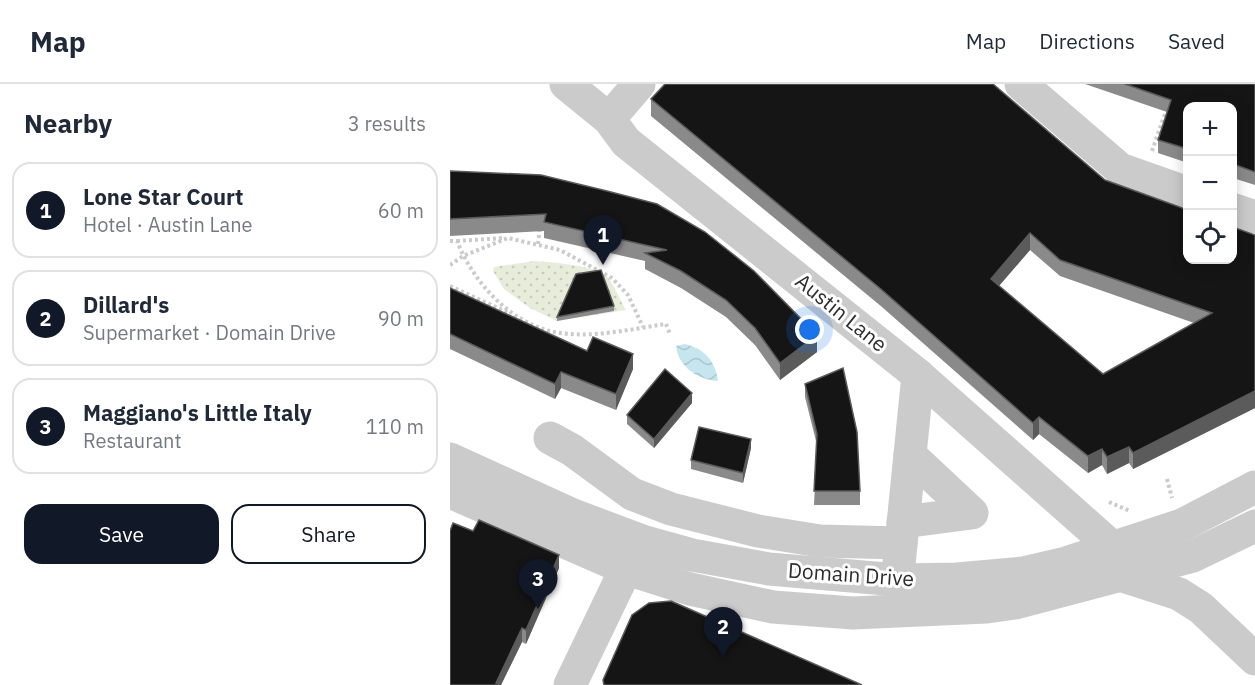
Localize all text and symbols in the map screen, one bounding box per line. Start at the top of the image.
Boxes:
text: Map [30,23,86,60]
text: Map [966,27,1006,55]
text: Directions [1039,27,1135,55]
text: Saved [1168,27,1225,55]
map controls [1183,102,1237,264]
button: + [1183,102,1237,156]
text: Nearby [24,106,112,140]
text: 3 results [348,110,426,137]
button: − [1183,156,1237,210]
text: Lone Star Court [83,182,243,211]
text: 1 [40,197,52,224]
text: 60 m [378,197,424,224]
button: locate [1183,210,1237,264]
text: Hotel · Austin Lane [83,211,253,238]
pin: 1 [584,216,622,265]
street label: Austin Lane [790,267,893,358]
text: Dillard's [83,290,169,319]
text: 2 [40,305,52,332]
text: 90 m [378,305,424,332]
your location [795,315,824,344]
text: Supermarket · Domain Drive [83,319,336,346]
text: Maggiano's Little Italy [83,398,312,427]
text: 3 [40,413,52,440]
text: 110 m [366,413,424,440]
text: Restaurant [83,427,181,454]
button: Save [24,504,219,564]
button: Share [231,504,426,564]
street label: Domain Drive [787,556,915,592]
pin: 3 [518,560,557,609]
pin: 2 [704,608,742,657]

